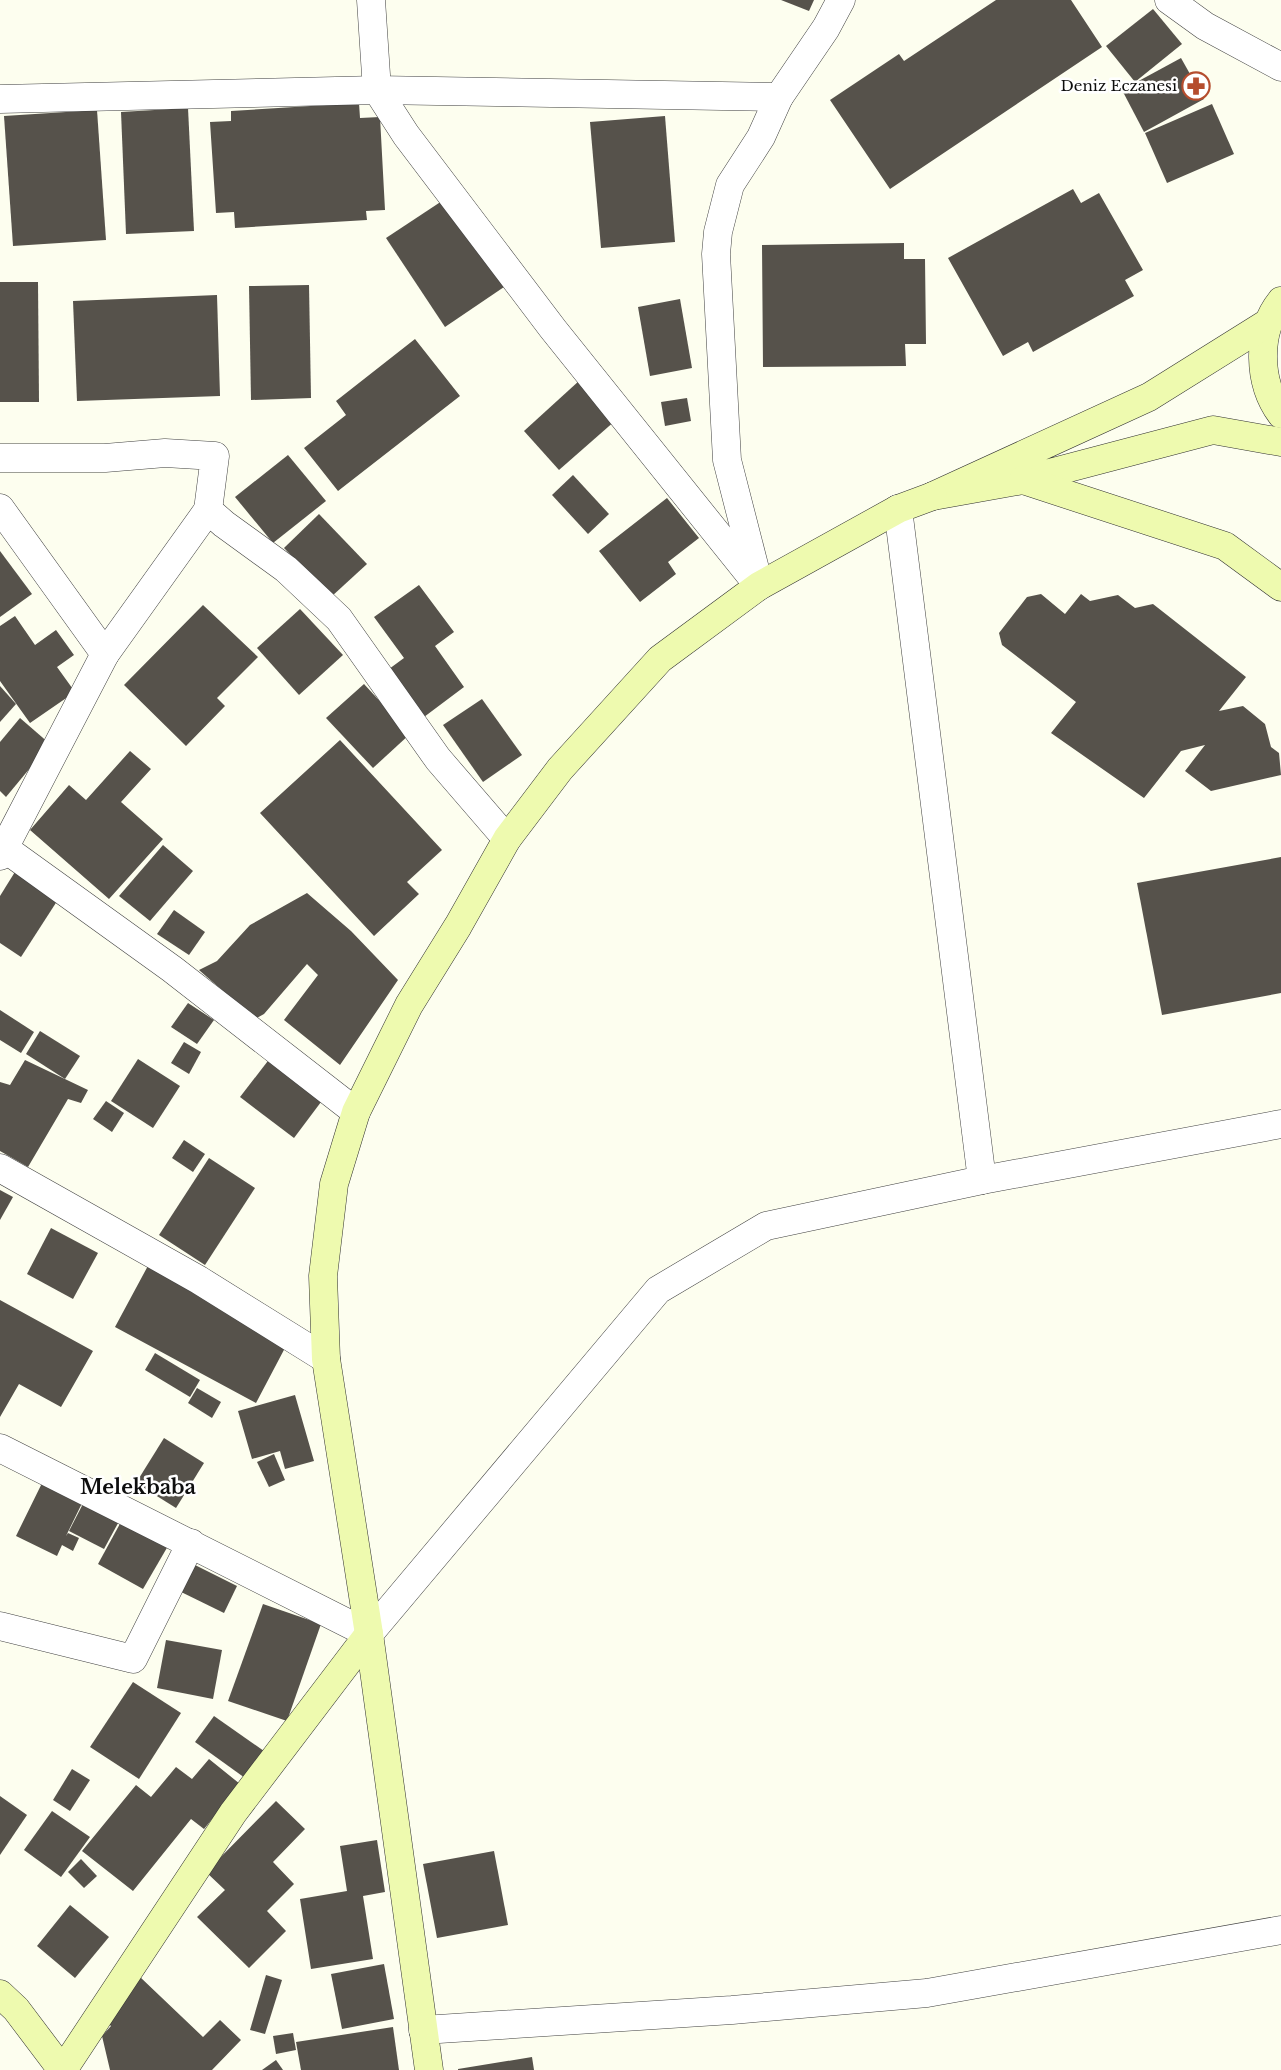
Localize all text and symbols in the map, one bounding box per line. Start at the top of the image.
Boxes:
pharmacy icon: Deniz Eczanesi [1181,71,1211,101]
place label: Deniz Eczanesi [1061,76,1177,95]
district label: Melekbaba [80,1475,197,1499]

